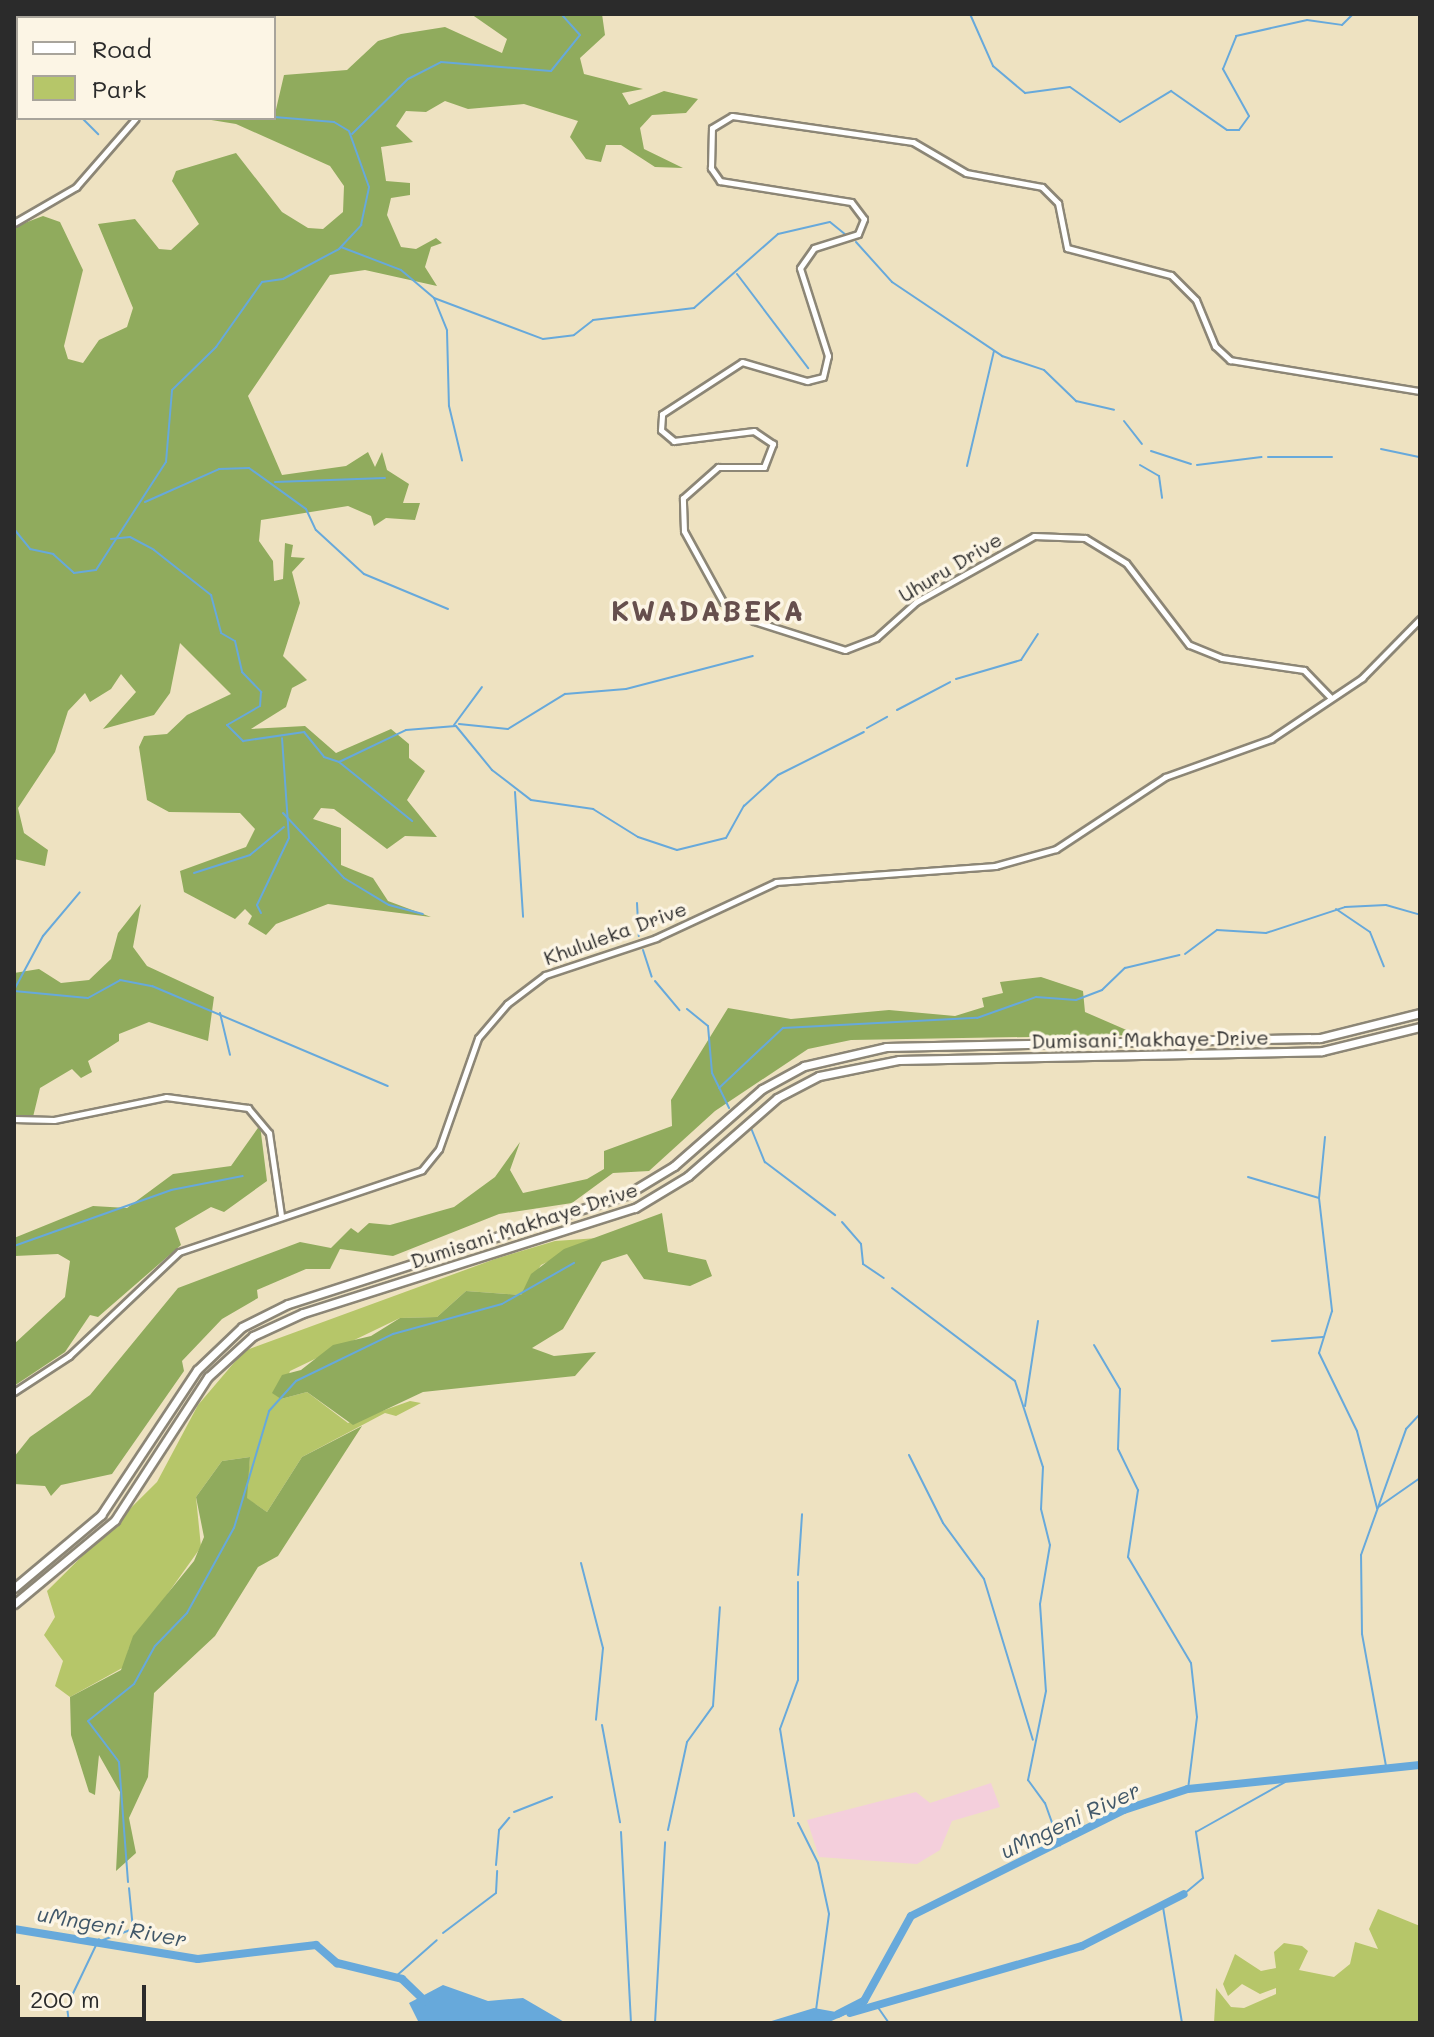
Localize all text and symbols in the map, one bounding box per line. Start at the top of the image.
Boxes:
legend [16,16,276,120]
text: Road [92,33,152,64]
text: Park [92,73,146,104]
street label: Uhuru Drive [894,527,1006,607]
district label: KWADABEKA [611,593,805,627]
street label: Khululeka Drive [540,896,690,970]
street label: Dumisani Makhaye Drive [1031,1025,1269,1053]
street label: Dumisani Makhaye Drive [407,1177,641,1273]
water label: uMngeni River [996,1776,1144,1864]
water label: uMngeni River [35,1900,189,1952]
scale bar [20,1969,150,2019]
text: 200 m [30,1983,100,2014]

